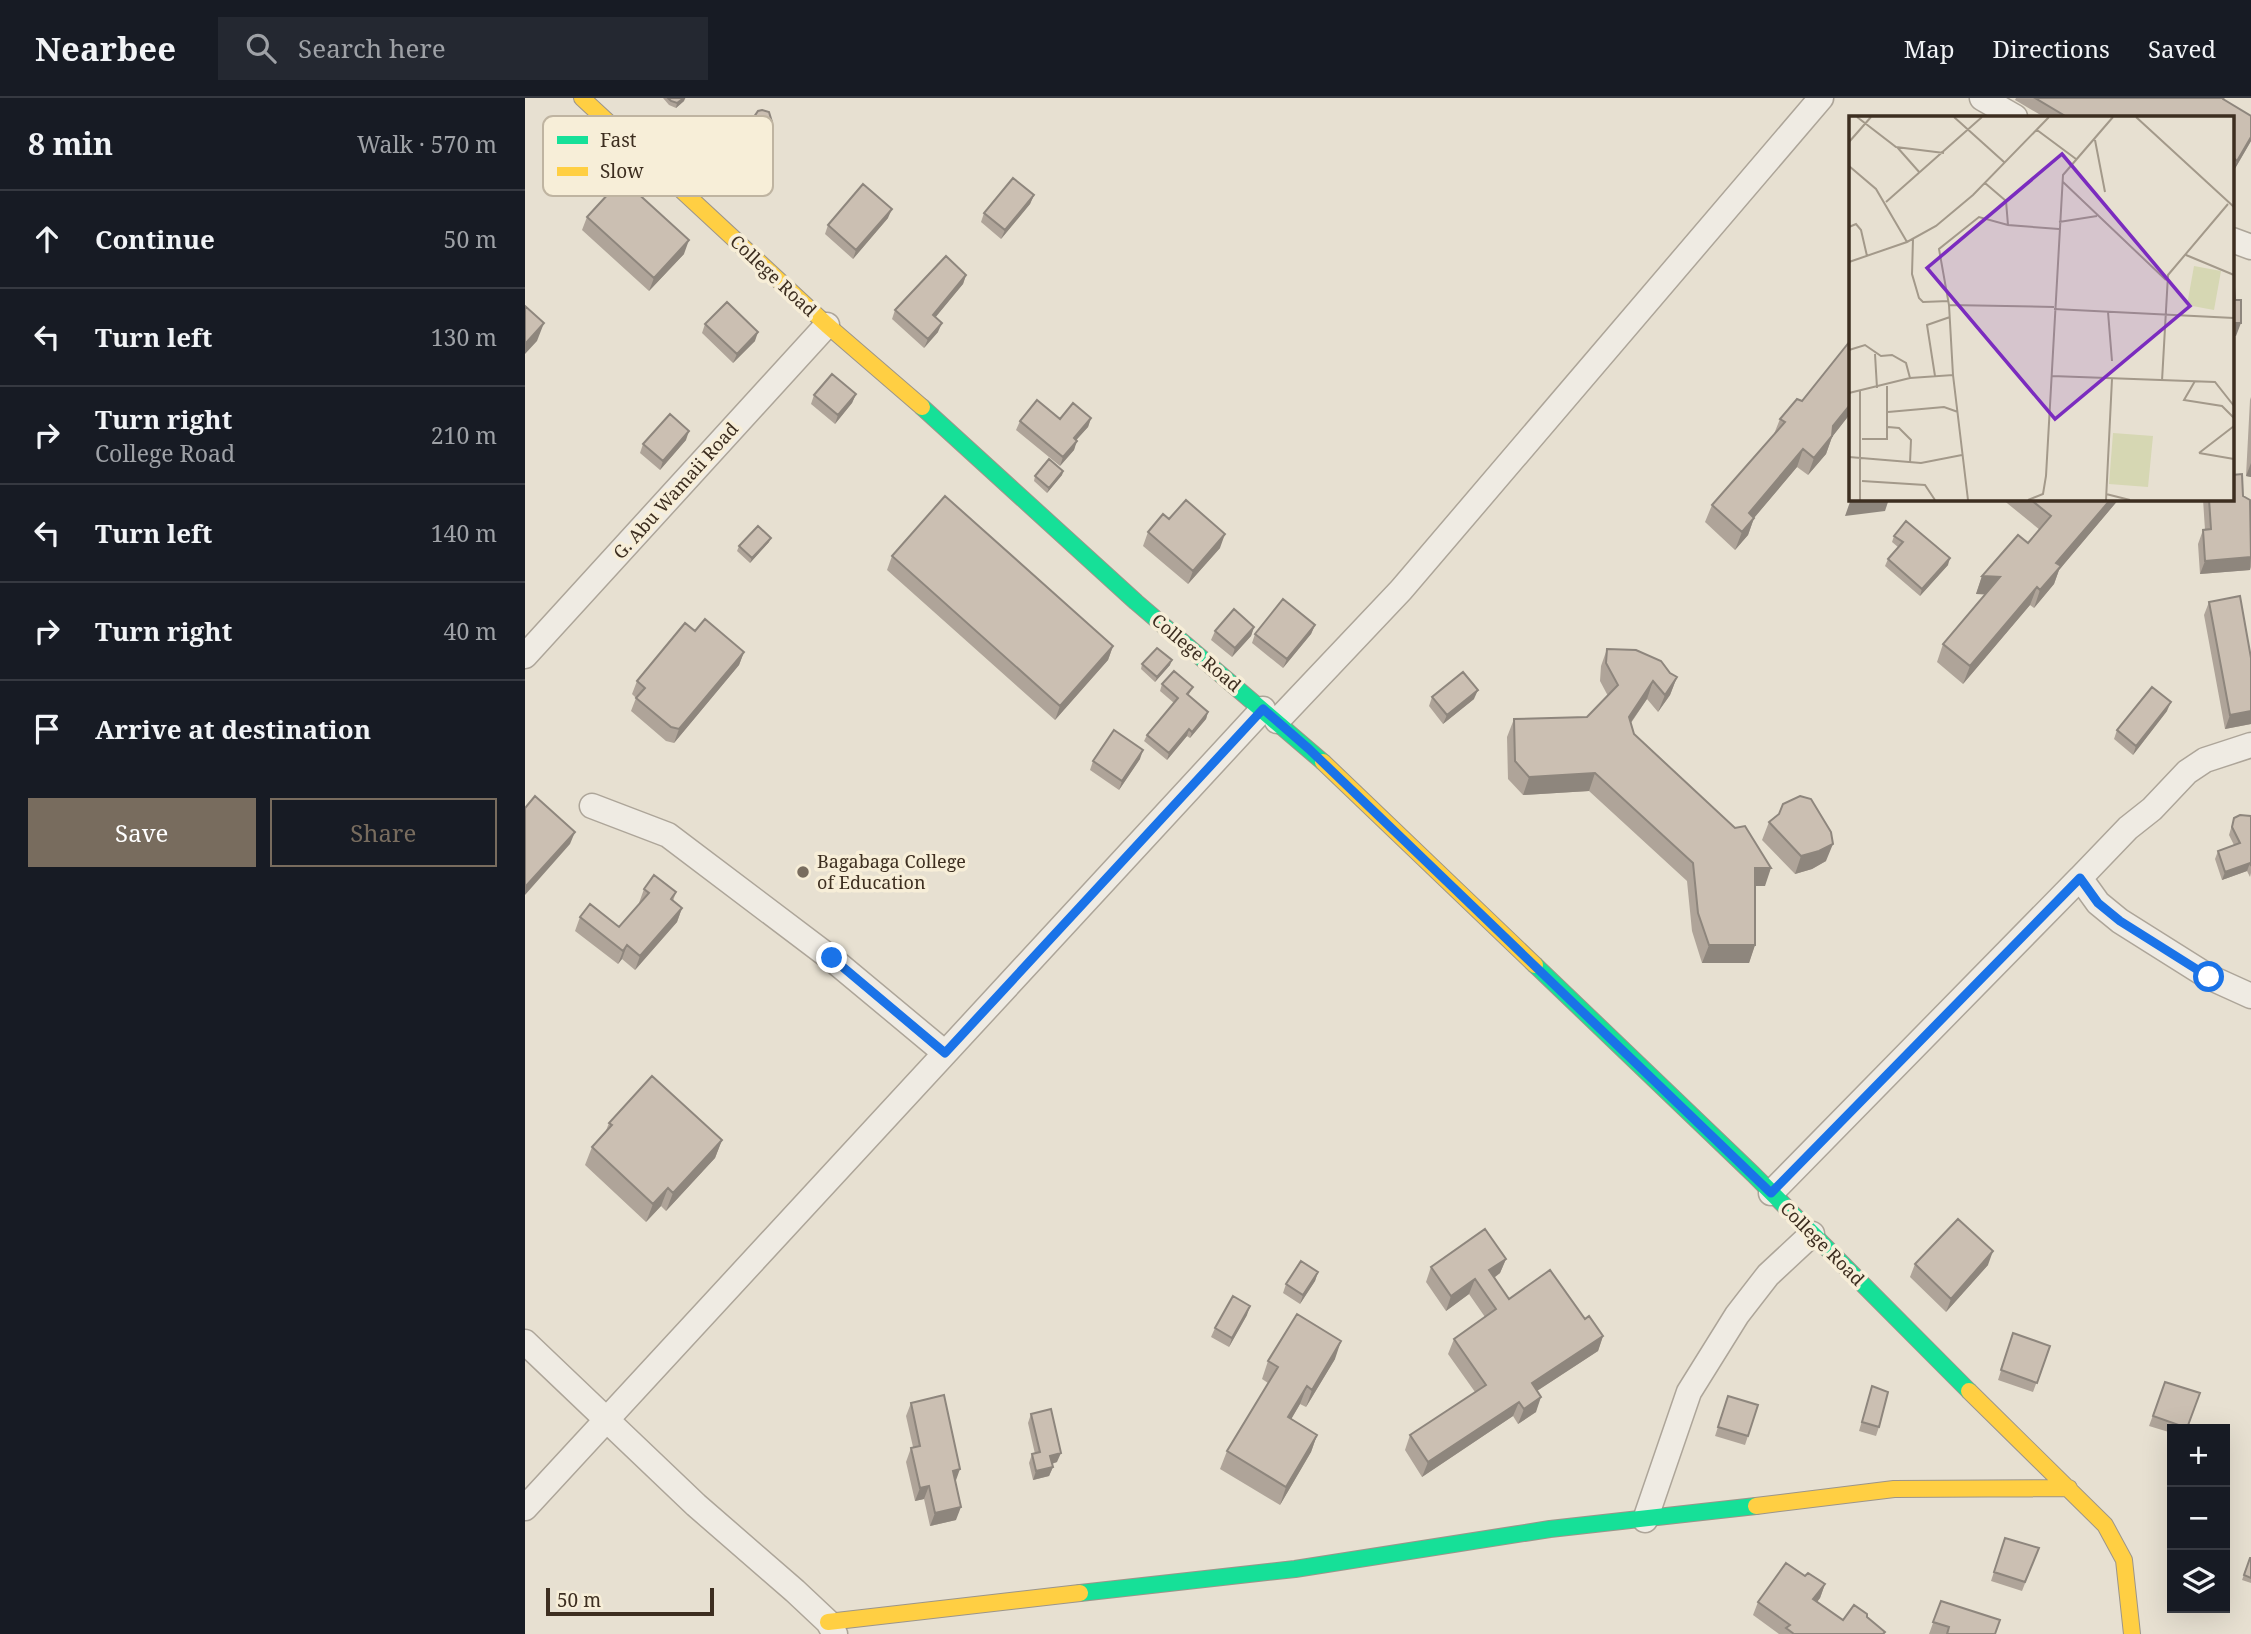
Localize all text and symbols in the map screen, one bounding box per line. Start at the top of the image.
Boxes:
search box [218,17,708,80]
text: Nearbee [35,26,176,71]
icon: search [242,29,280,67]
text: Search here [298,30,446,66]
text: Map [1904,32,1955,65]
text: Directions [1993,32,2110,65]
text: Saved [2148,32,2216,65]
legend [543,116,773,196]
inset map [1849,116,2233,500]
text: 8 min [28,123,113,164]
text: Fast [600,127,637,153]
text: Walk · 570 m [357,128,497,160]
text: Slow [600,158,644,184]
icon: ahead [28,220,66,258]
text: Continue [95,221,215,257]
text: 50 m [444,223,497,255]
street label: College Road [725,229,822,321]
icon: left [28,318,66,356]
text: Turn left [95,319,212,355]
text: 130 m [431,321,497,353]
text: Turn right [95,401,232,437]
icon: right [28,416,66,454]
street label: G. Abu Wamaii Road [607,417,743,564]
text: 210 m [431,419,497,451]
text: College Road [95,437,235,469]
icon: left [28,514,66,552]
text: Turn left [95,515,212,551]
text: 140 m [431,517,497,549]
street label: College Road [1147,608,1246,697]
icon: right [28,612,66,650]
text: Turn right [95,613,232,649]
text: 40 m [444,615,497,647]
icon: arrive [28,710,66,748]
text: Arrive at destination [95,711,371,747]
button: Save [28,798,256,867]
button: Share [270,798,497,867]
place label: Bagabaga College of Education [817,849,966,894]
marker: Bagabaga College of Education [795,864,811,880]
route end [816,942,847,973]
route start [2193,961,2224,992]
street label: College Road [1775,1196,1870,1291]
map controls [2167,1424,2230,1613]
button: + [2167,1424,2230,1487]
button: − [2167,1487,2230,1550]
button: layers [2167,1550,2230,1613]
scale bar [546,1585,714,1617]
text: 50 m [557,1587,601,1613]

